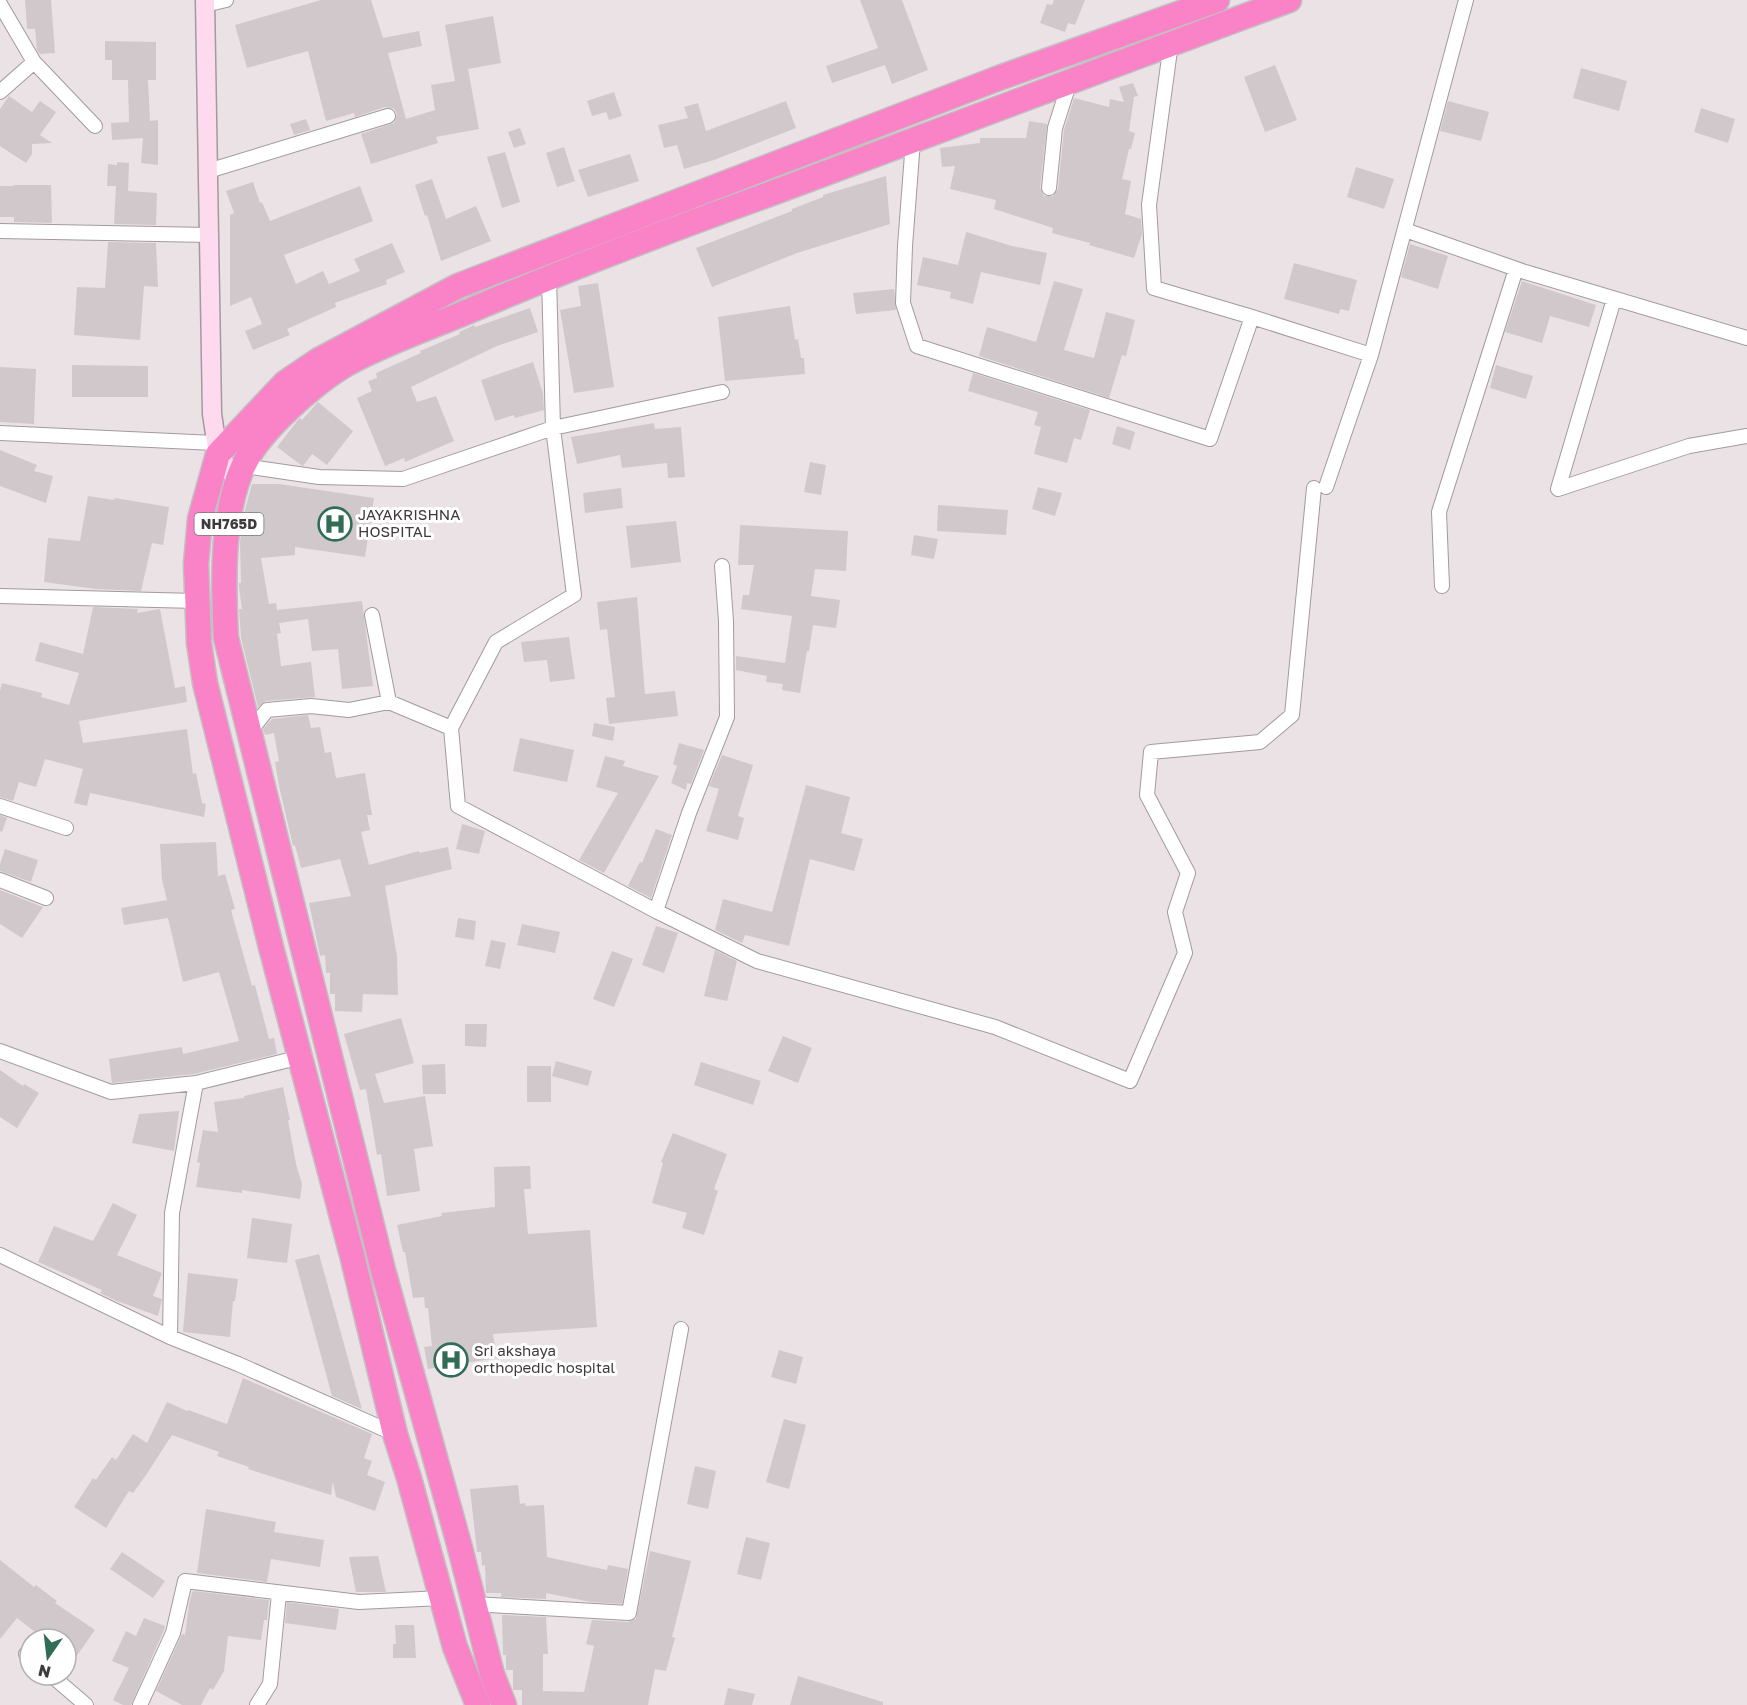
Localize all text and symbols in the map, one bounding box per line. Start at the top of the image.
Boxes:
place label: JAYAKRISHNA HOSPITAL [358,505,460,540]
hospital icon: JAYAKRISHNA HOSPITAL [317,506,353,542]
road number: NH765D [194,513,264,535]
place label: Sri akshaya orthopedic hospital [474,1341,615,1376]
hospital icon: Sri akshaya orthopedic hospital [433,1342,469,1378]
north arrow [18,1627,78,1687]
text: N [36,1660,53,1683]

